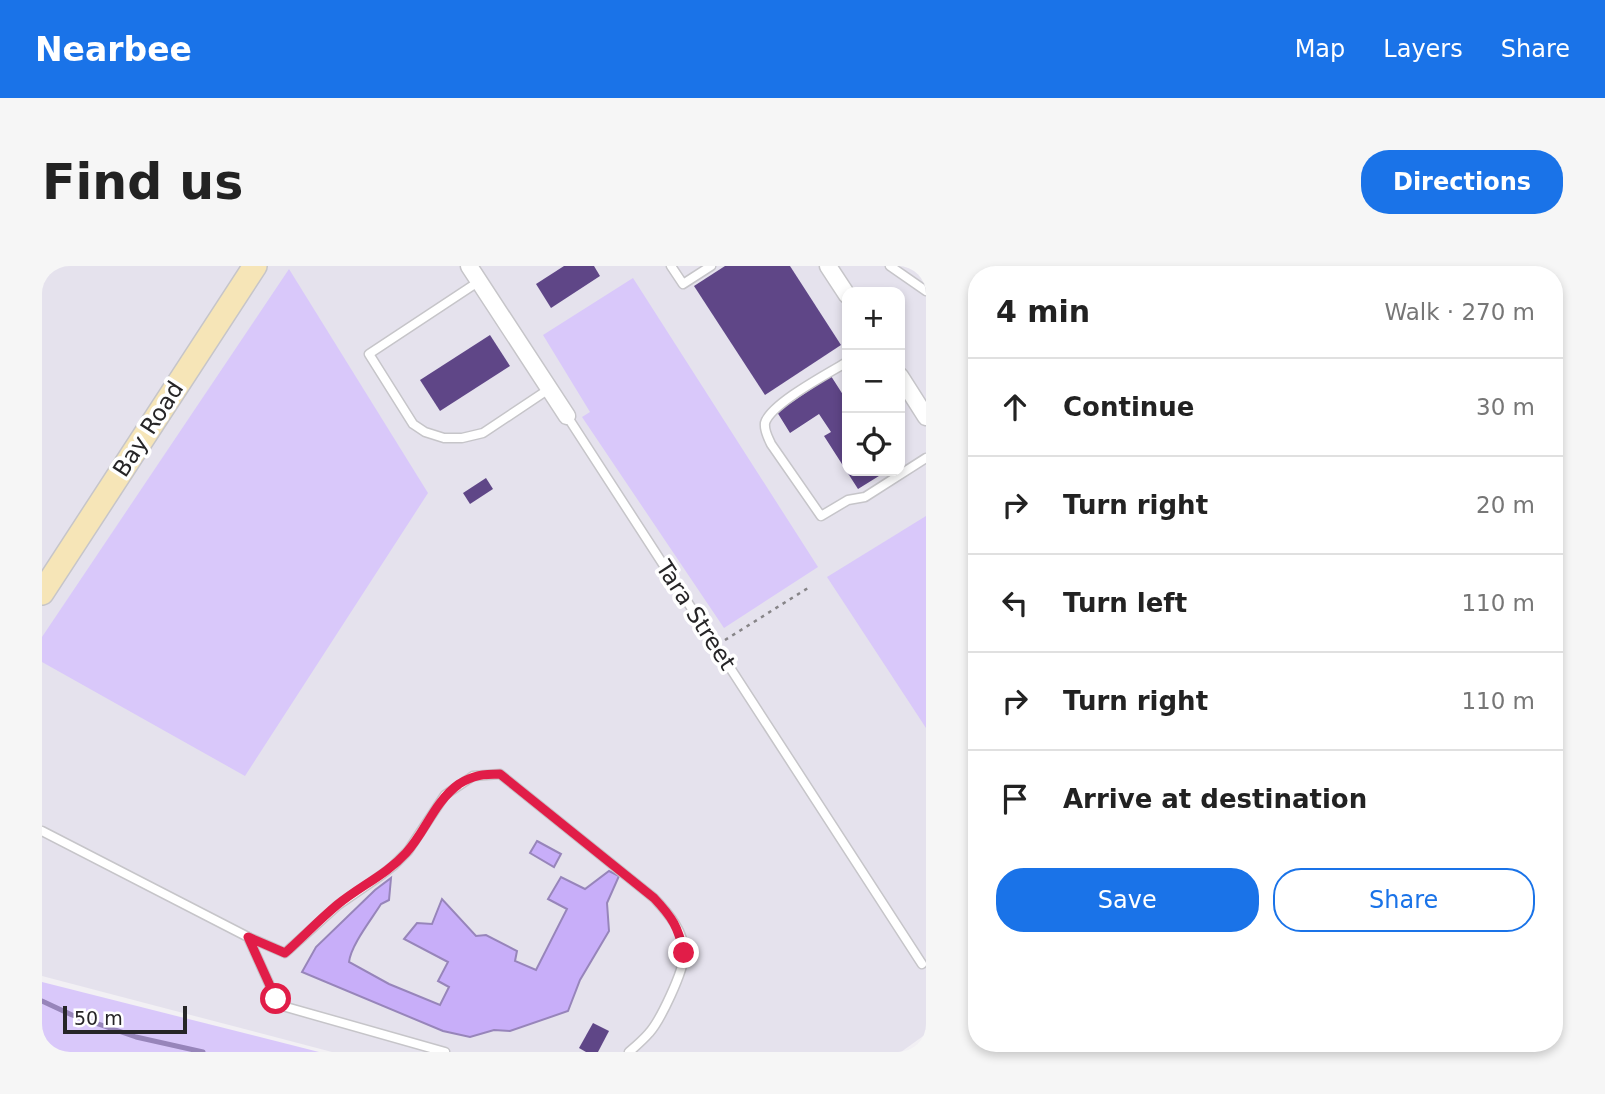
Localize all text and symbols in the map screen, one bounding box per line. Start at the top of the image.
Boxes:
text: Nearbee [35,30,192,69]
text: Map [1295,35,1345,63]
text: Layers [1383,35,1463,63]
text: Share [1501,35,1570,63]
button: Directions [1361,150,1563,214]
text: Find us [42,154,243,211]
map controls [842,287,905,476]
button: + [842,287,905,350]
text: 4 min [996,294,1090,329]
text: Walk · 270 m [1384,299,1535,325]
button: − [842,350,905,413]
street label: Bay Road [108,376,188,482]
icon: ahead [996,388,1034,426]
text: Continue [1063,392,1194,422]
text: 30 m [1476,394,1535,420]
button: locate [842,413,905,476]
icon: right [996,486,1034,524]
text: Turn right [1063,490,1208,520]
text: 20 m [1476,492,1535,518]
street label: Tara Street [650,555,741,675]
icon: left [996,584,1034,622]
text: Turn left [1063,588,1187,618]
text: 110 m [1461,590,1535,616]
icon: right [996,682,1034,720]
text: Turn right [1063,686,1208,716]
text: 110 m [1461,688,1535,714]
icon: arrive [996,780,1034,818]
text: Arrive at destination [1063,784,1367,814]
button: Save [996,868,1259,932]
button: Share [1273,868,1535,932]
route end [668,937,699,968]
route start [260,983,291,1014]
scale bar [63,1003,187,1035]
text: 50 m [74,1007,123,1029]

